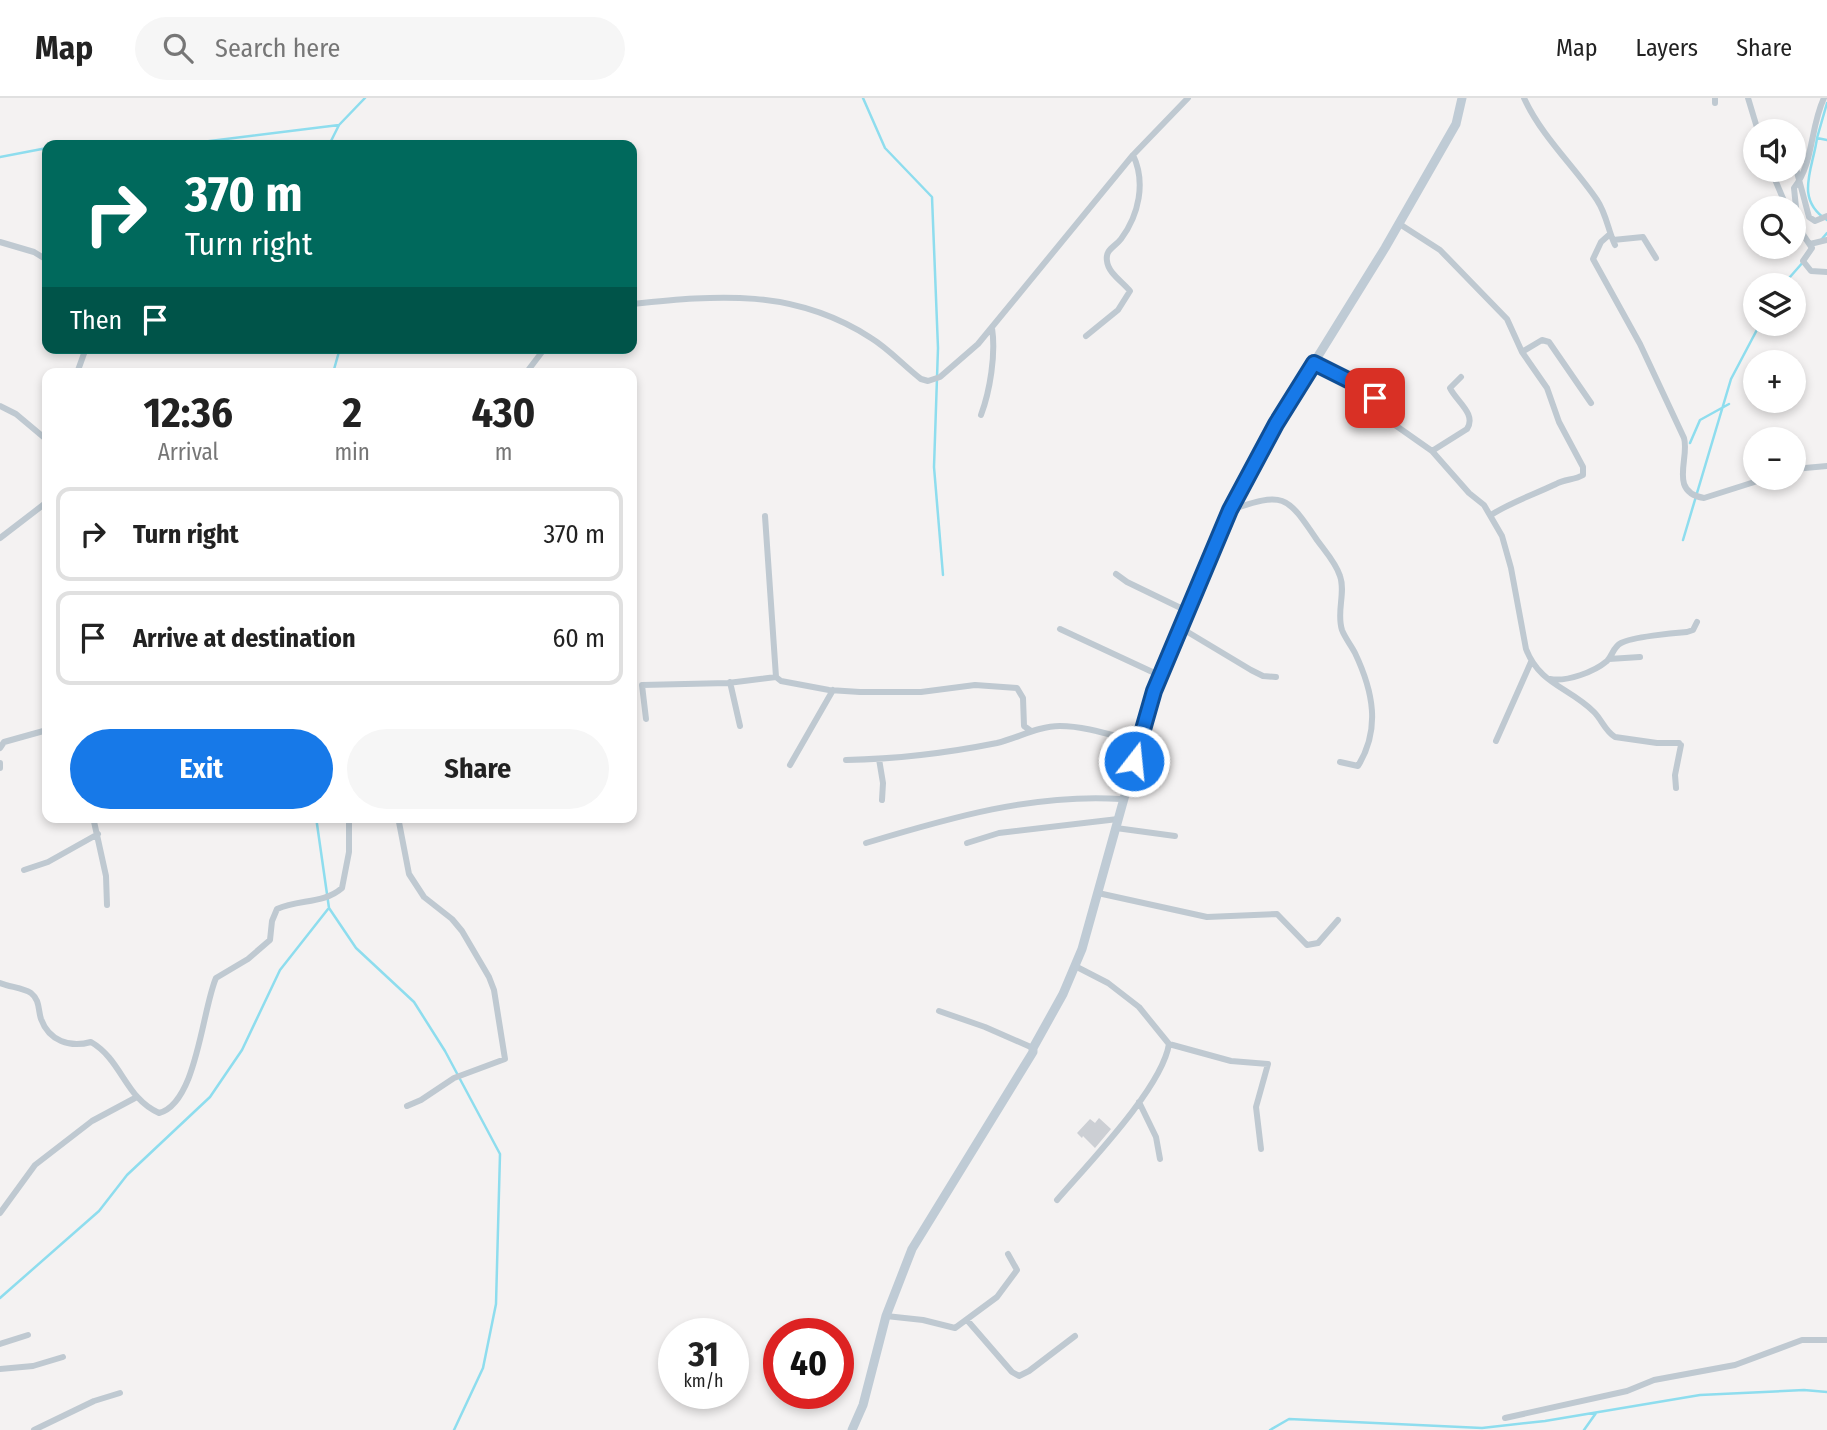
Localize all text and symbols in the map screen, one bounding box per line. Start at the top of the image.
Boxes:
search box [135,17,625,80]
text: Map [35,28,93,68]
icon: search [159,29,197,67]
text: Search here [215,33,340,64]
text: Map [1556,34,1598,62]
text: Layers [1636,34,1698,62]
text: Share [1736,34,1792,62]
map controls [1743,119,1806,490]
button: sound [1743,119,1806,182]
text: 370 m [185,165,303,224]
icon: right [70,168,161,259]
button: search [1743,196,1806,259]
text: Turn right [185,225,312,263]
button: layers [1743,273,1806,336]
icon: arrive [136,301,174,339]
text: Then [70,305,122,336]
button: + [1743,350,1806,413]
pin [1345,368,1405,428]
icon: arrive [1356,379,1394,417]
text: 12:36 [144,388,233,438]
text: 2 [342,388,362,438]
text: 430 [472,388,535,438]
button: − [1743,427,1806,490]
text: Arrival [158,438,219,466]
text: min [334,438,370,466]
text: m [495,438,512,466]
icon: right [74,515,112,553]
text: Turn right [133,519,239,550]
text: 370 m [544,519,605,550]
icon: arrive [74,619,112,657]
text: Arrive at destination [133,623,356,654]
text: 60 m [552,623,605,654]
position arrow [1097,724,1171,798]
button: Exit [70,729,333,809]
button: Share [347,729,609,809]
speed limit sign: 40 [763,1318,854,1409]
text: 31 [688,1333,719,1375]
text: km/h [683,1370,724,1392]

